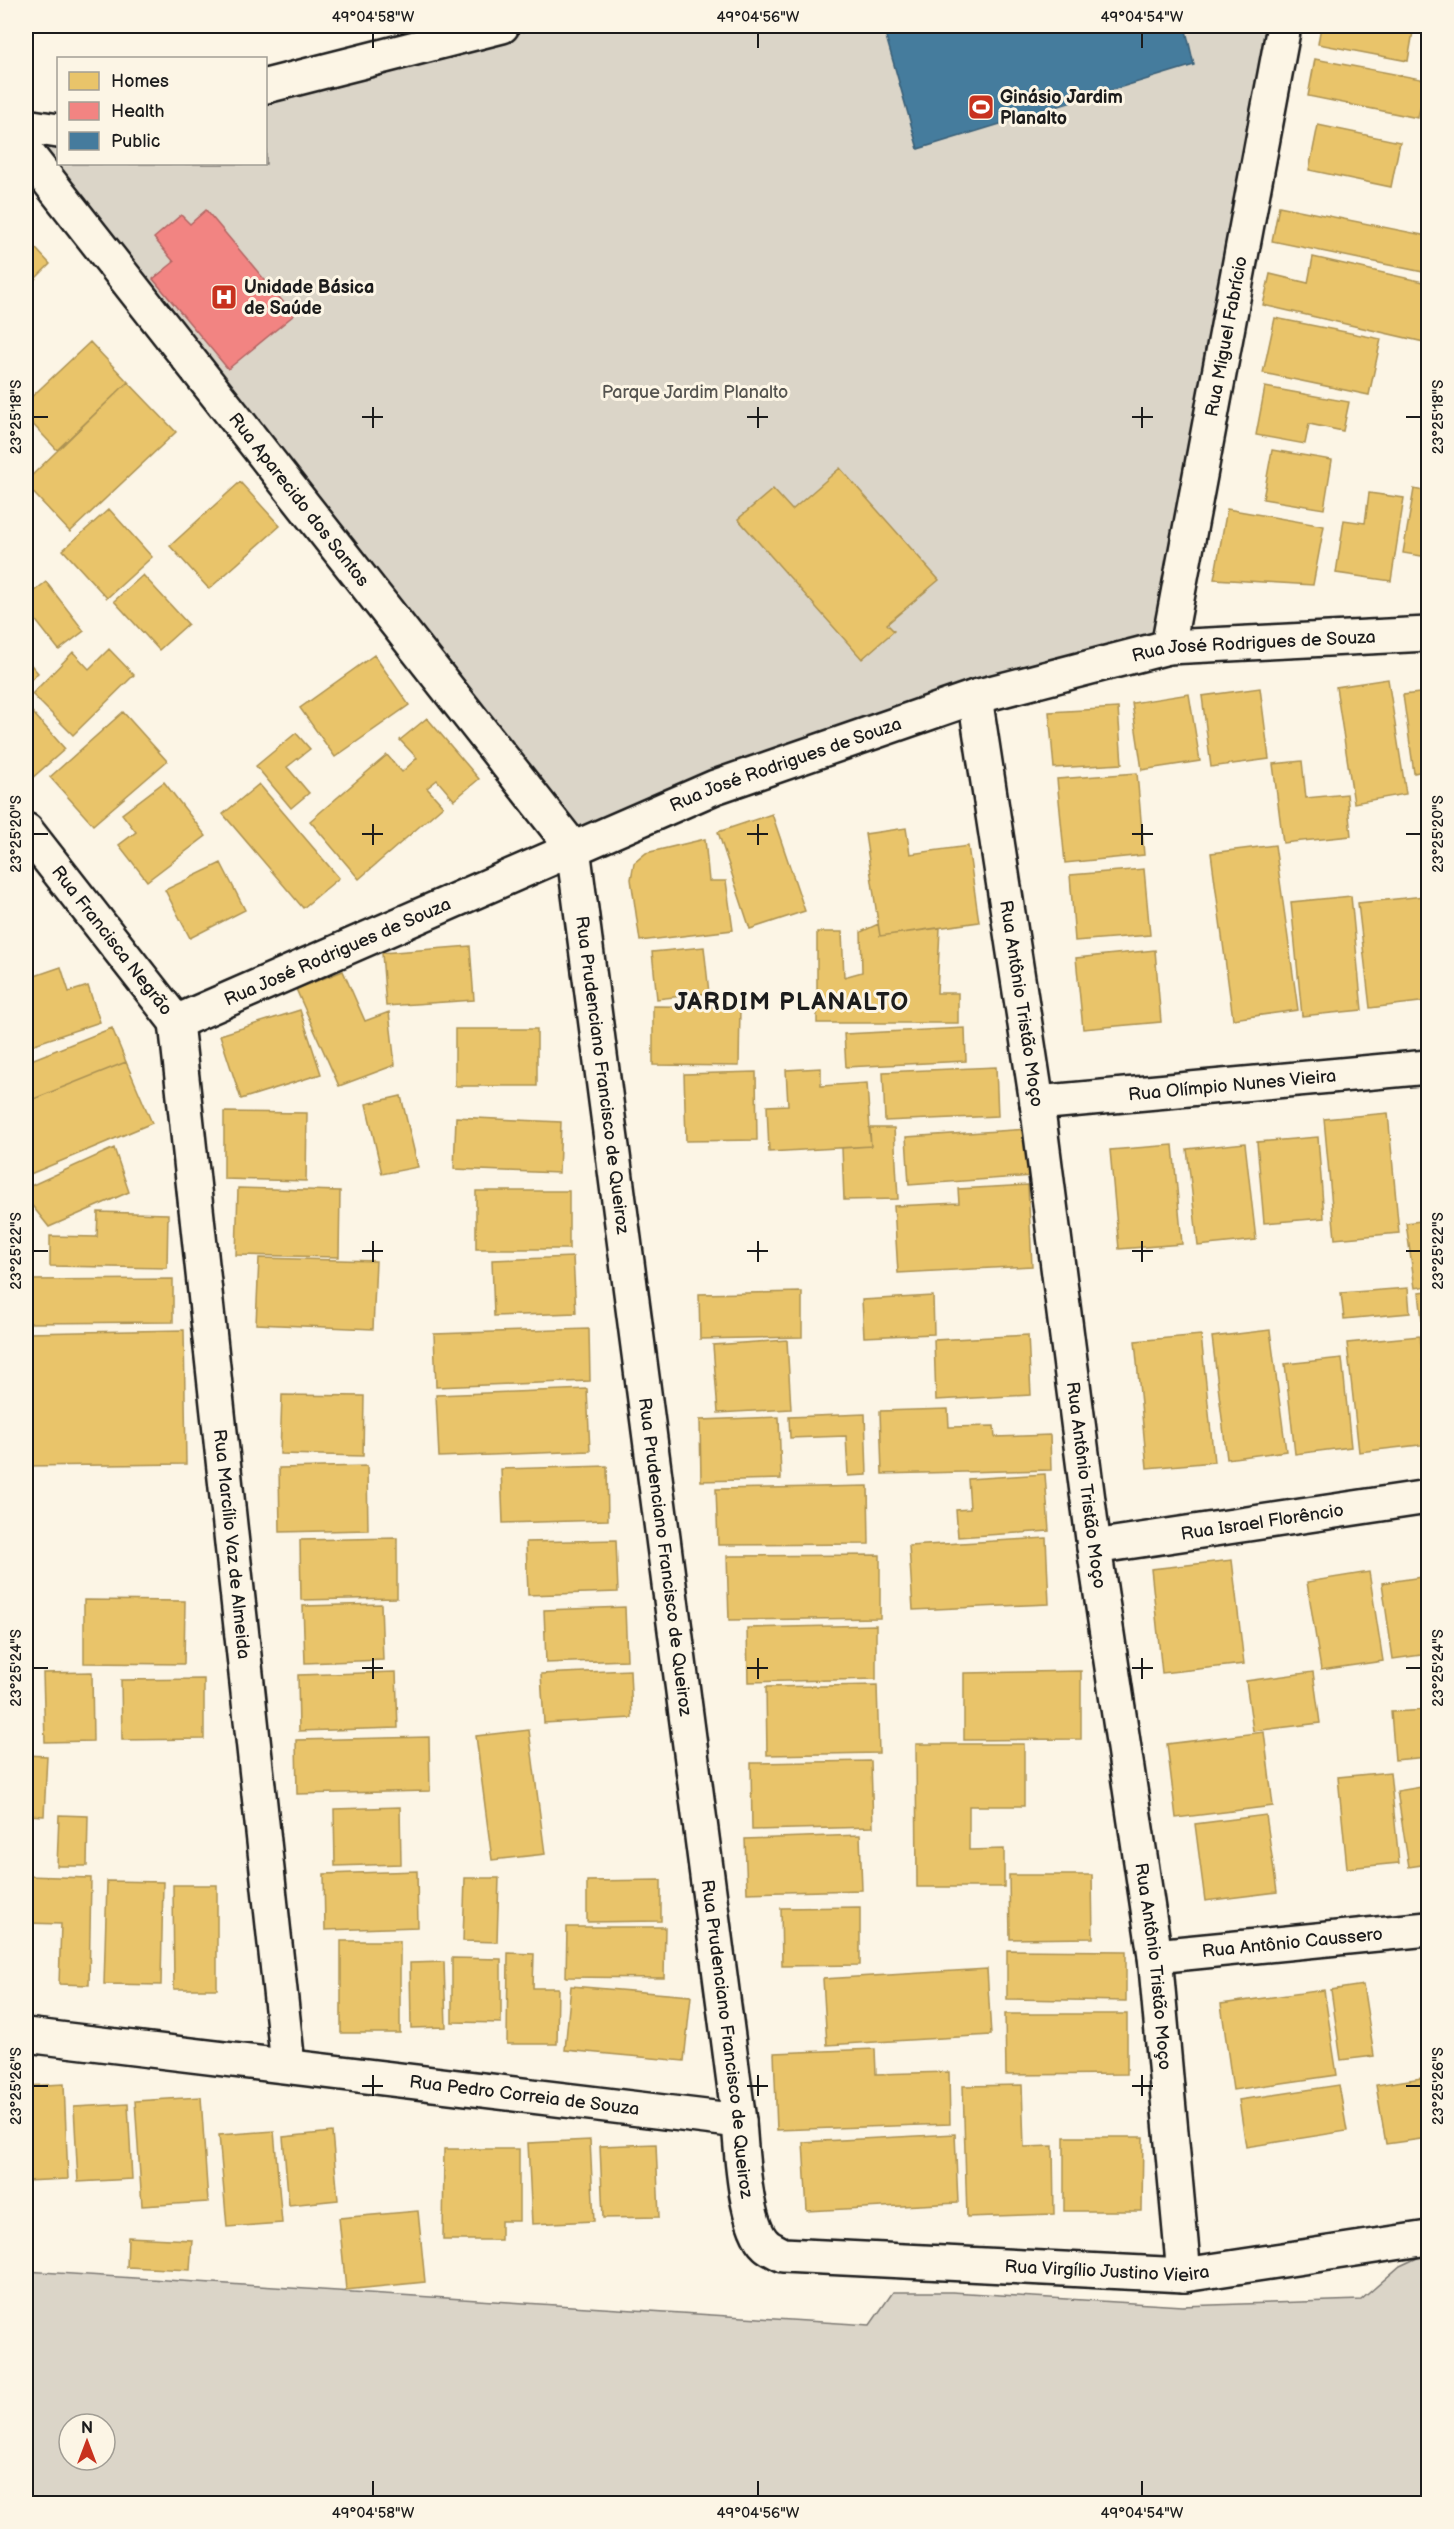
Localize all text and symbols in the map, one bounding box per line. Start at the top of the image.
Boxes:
text: 49°04'58"W [332,8,415,27]
text: 49°04'56"W [716,8,800,27]
text: 49°04'54"W [1100,8,1184,27]
legend [57,57,267,165]
text: Homes [111,71,169,92]
place label: Ginásio Jardim Planalto [1000,87,1123,129]
sports icon: Ginásio Jardim Planalto [966,92,996,122]
text: Health [111,101,165,122]
text: Public [111,131,160,152]
street label: Rua Miguel Fabrício [1201,254,1252,419]
place label: Unidade Básica de Saúde [244,277,374,319]
hospital icon: Unidade Básica de Saúde [209,282,239,312]
text: 23°25'18"S [7,380,26,454]
text: 23°25'18"S [1429,380,1448,454]
park label: Parque Jardim Planalto [602,382,788,403]
street label: Rua Aparecido dos Santos [224,409,373,591]
street label: Rua José Rodrigues de Souza [1130,627,1376,667]
street label: Rua José Rodrigues de Souza [667,713,904,816]
text: 23°25'20"S [7,795,26,873]
text: 23°25'20"S [1429,795,1448,873]
street label: Rua Francisca Negrão [47,862,177,1020]
street label: Rua José Rodrigues de Souza [221,894,454,1011]
street label: Rua Antônio Tristão Moço [995,899,1047,1108]
street label: Rua Prudenciano Francisco de Queiroz [571,915,633,1236]
district label: JARDIM PLANALTO [674,988,910,1017]
street label: Rua Olímpio Nunes Vieira [1127,1065,1337,1106]
text: 23°25'22"S [7,1212,26,1290]
text: 23°25'22"S [1429,1212,1448,1290]
street label: Rua Antônio Tristão Moço [1062,1380,1110,1590]
street label: Rua Prudenciano Francisco de Queiroz [634,1397,696,1718]
street label: Rua Marcílio Vaz de Almeida [209,1428,254,1660]
street label: Rua Israel Florêncio [1179,1500,1345,1545]
text: 23°25'24"S [7,1629,26,1707]
text: 23°25'24"S [1429,1629,1448,1707]
street label: Rua Antônio Tristão Moço [1130,1861,1175,2071]
street label: Rua Prudenciano Francisco de Queiroz [697,1878,757,2200]
street label: Rua Antônio Caussero [1201,1924,1384,1962]
text: 23°25'26"S [7,2047,26,2125]
text: 23°25'26"S [1429,2047,1448,2125]
street label: Rua Pedro Correia de Souza [408,2071,641,2120]
street label: Rua Virgílio Justino Vieira [1004,2256,1211,2286]
north arrow [57,2412,117,2472]
text: N [81,2419,93,2438]
text: 49°04'58"W [332,2504,415,2523]
text: 49°04'56"W [716,2504,800,2523]
text: 49°04'54"W [1100,2504,1184,2523]

